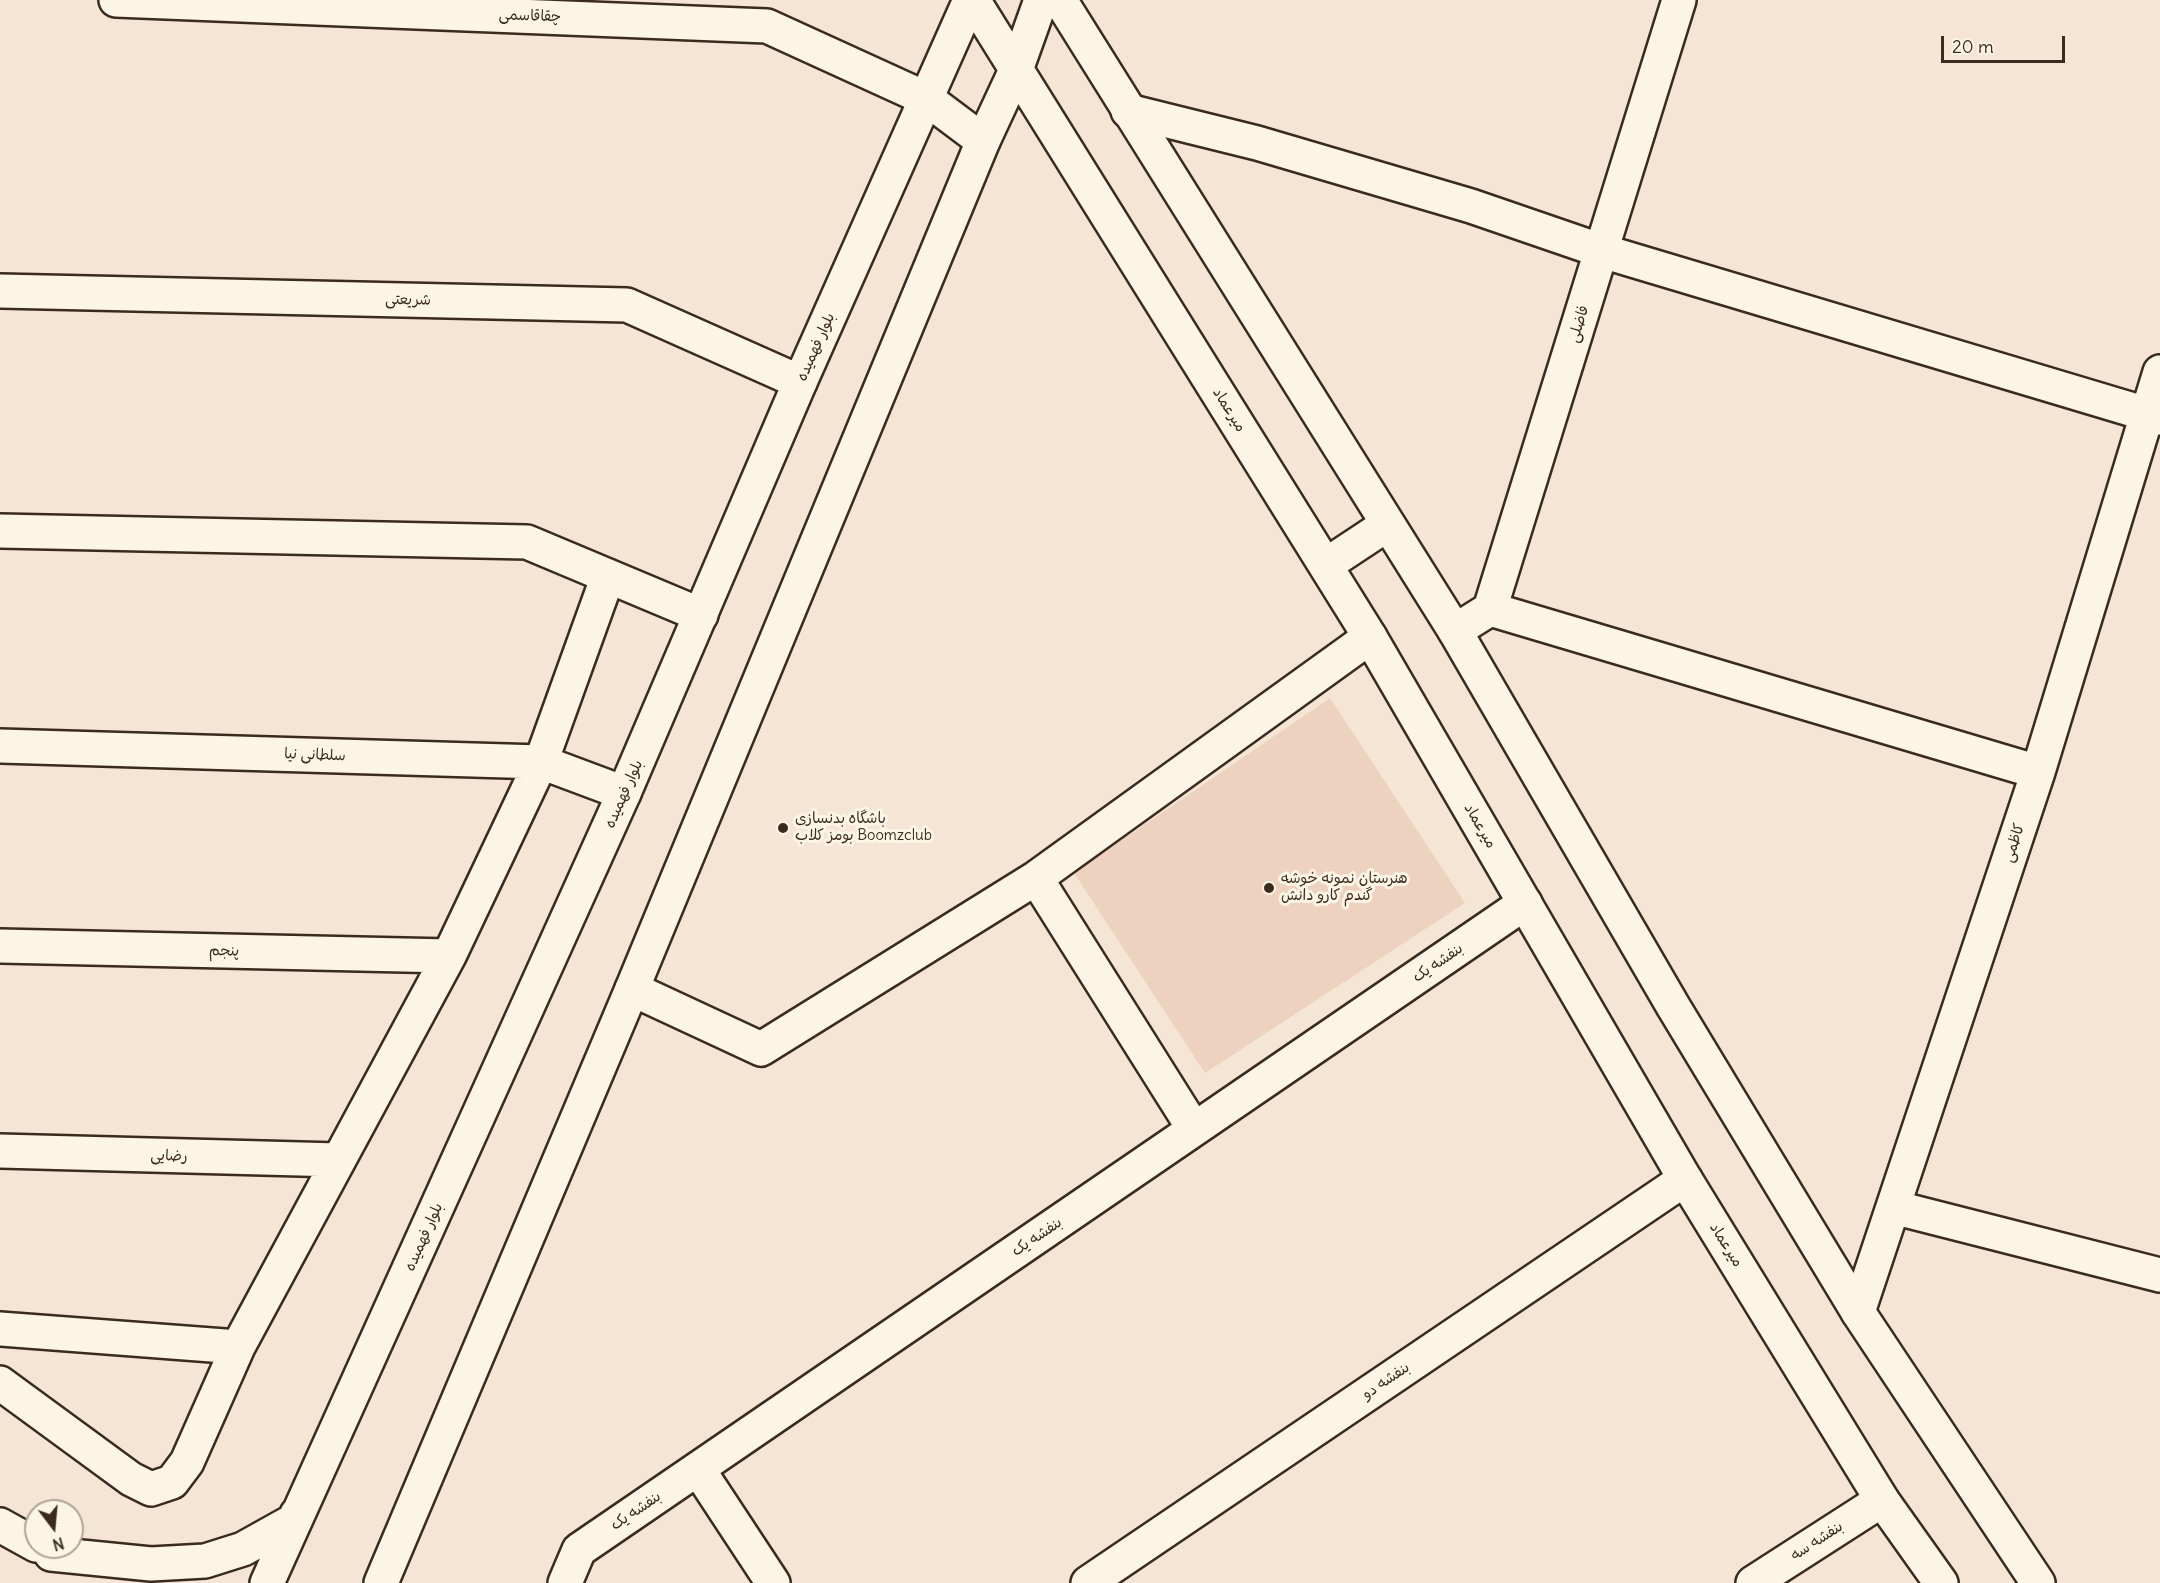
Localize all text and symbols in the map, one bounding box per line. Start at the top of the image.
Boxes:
street label: چقاقاسمی [498,6,562,26]
scale bar [1944,24,2068,62]
text: 20 m [1952,35,1994,58]
street label: شریعتی [385,291,431,309]
street label: فاضلی [1565,303,1593,345]
street label: بلوار فهمیده [793,310,839,384]
street label: میرعماد [1208,384,1250,436]
street label: سلطانی نیا [284,745,346,765]
street label: بلوار فهمیده [601,757,647,831]
street label: میرعماد [1460,800,1500,852]
place label: باشگاه بدنسازی بومز کلاب Boomzclub [795,810,932,845]
marker: باشگاه بدنسازی بومز کلاب Boomzclub [776,821,790,835]
street label: کاظمی [1999,821,2029,865]
place label: هنرستان نمونه خوشه گندم کارو دانش [1281,870,1408,905]
marker: هنرستان نمونه خوشه گندم کارو دانش [1262,881,1276,895]
street label: بنفشه یک [1409,940,1467,986]
street label: پنجم [209,942,239,960]
street label: رضایی [150,1146,188,1166]
street label: بلوار فهمیده [401,1200,447,1274]
street label: بنفشه یک [1008,1214,1066,1260]
street label: میرعماد [1705,1219,1747,1271]
street label: بنفشه دو [1359,1359,1413,1403]
street label: بنفشه یک [607,1488,665,1534]
north arrow [24,1499,84,1559]
street label: بنفشه سه [1787,1517,1847,1565]
text: N [50,1533,66,1556]

